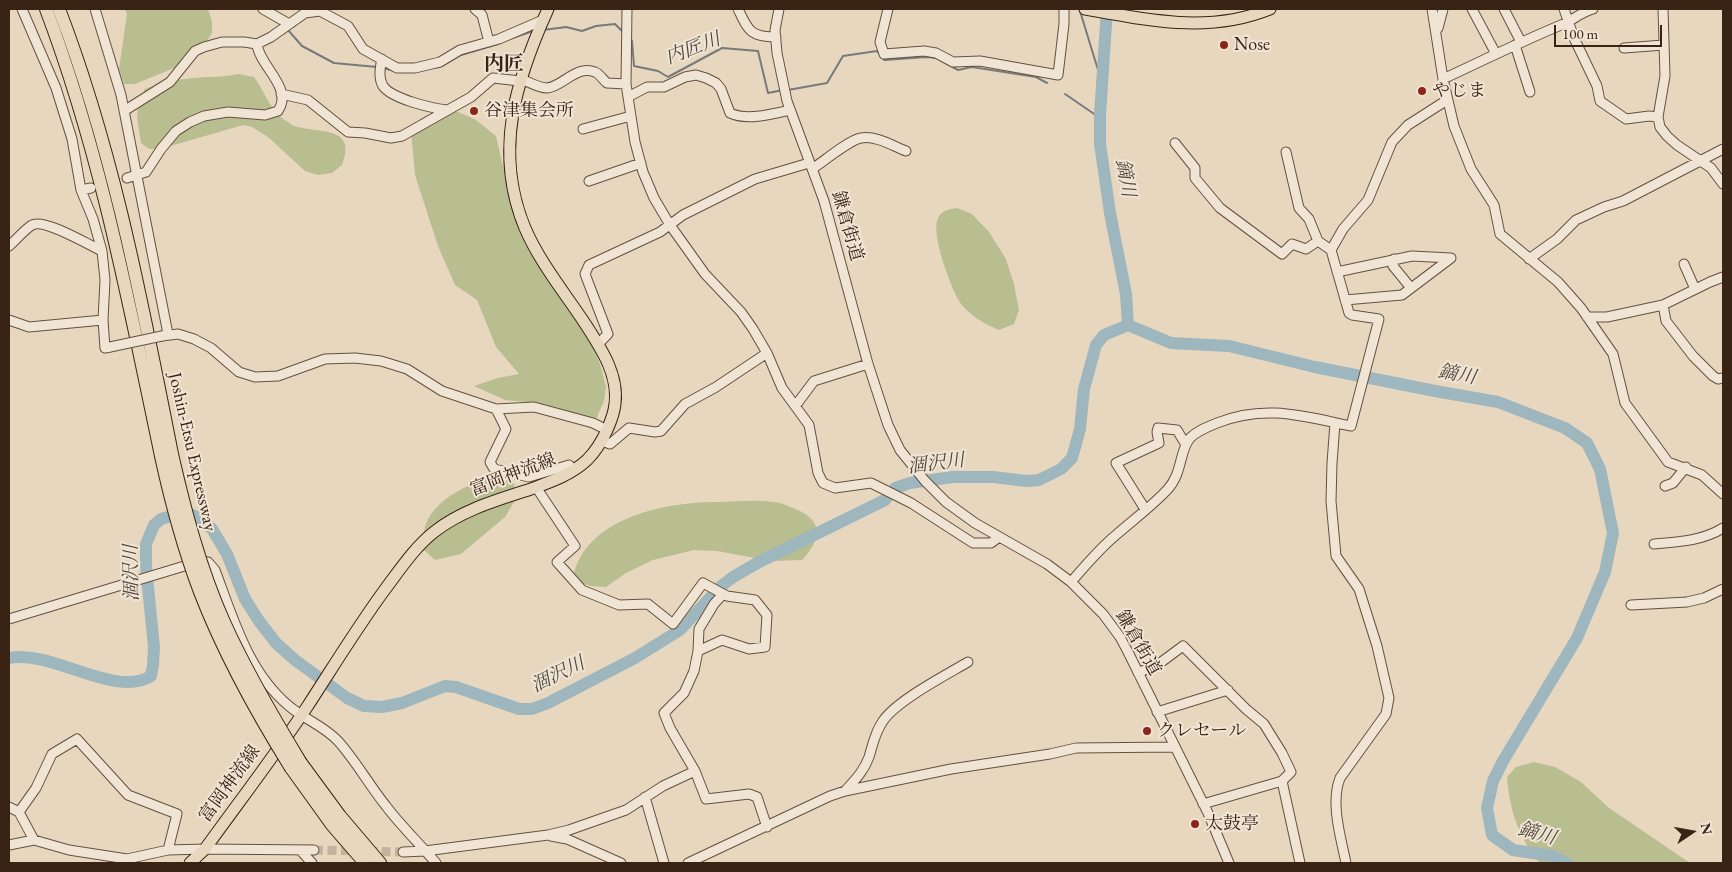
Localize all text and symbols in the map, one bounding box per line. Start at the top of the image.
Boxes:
scale bar [1557,15,1664,47]
text: 100 m [1562,24,1598,43]
water label: 内匠川 [662,28,724,70]
place label: Nose [1234,34,1270,56]
marker: Nose [1218,39,1230,51]
district label: 内匠 [484,53,524,77]
place label: やじま [1432,80,1486,102]
marker: やじま [1416,85,1428,97]
place label: 谷津集会所 [484,100,574,122]
marker: 谷津集会所 [468,105,480,117]
water label: 鏑川 [1110,157,1140,199]
street label: 鎌倉街道 [827,188,867,264]
water label: 鏑川 [1436,360,1478,390]
street label: Joshin-Etsu Expressway [163,371,221,533]
street label: 富岡神流線 [467,449,559,501]
water label: 涸沢川 [906,449,966,479]
water label: 涸沢川 [120,544,144,602]
street label: 鎌倉街道 [1111,606,1165,680]
water label: 涸沢川 [527,652,589,698]
place label: クレセール [1157,720,1246,742]
marker: クレセール [1141,725,1153,737]
street label: 富岡神流線 [195,741,265,827]
north arrow [1667,807,1717,857]
place label: 太鼓亭 [1205,813,1259,835]
marker: 太鼓亭 [1189,818,1201,830]
water label: 鏑川 [1516,818,1558,850]
text: N [1697,821,1717,836]

